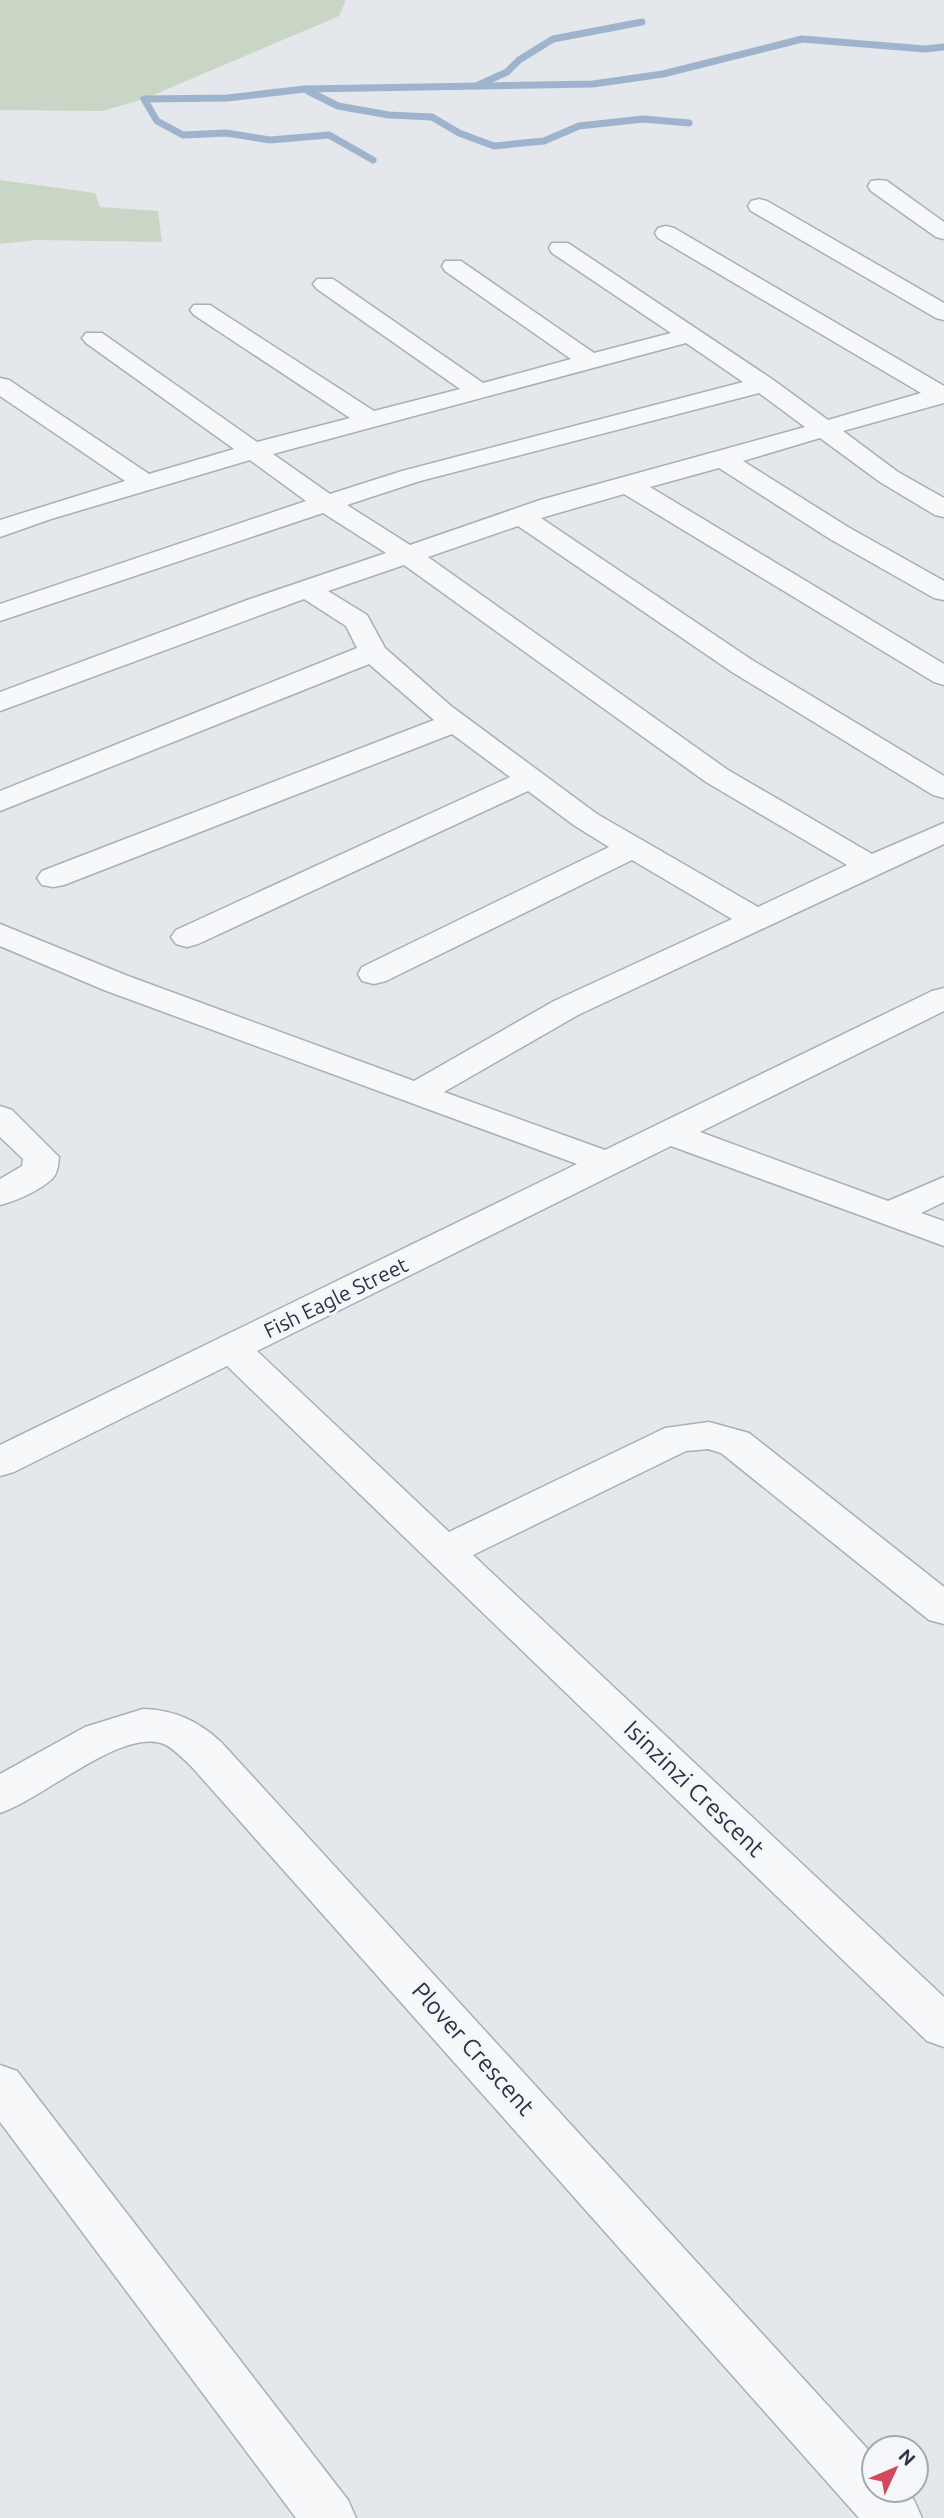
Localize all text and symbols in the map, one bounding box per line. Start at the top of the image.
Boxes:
street label: Fish Eagle Street [260,1252,411,1342]
street label: Isinzinzi Crescent [619,1715,770,1863]
street label: Plover Crescent [407,1977,540,2121]
north arrow [860,2434,930,2504]
text: N [894,2444,920,2470]

